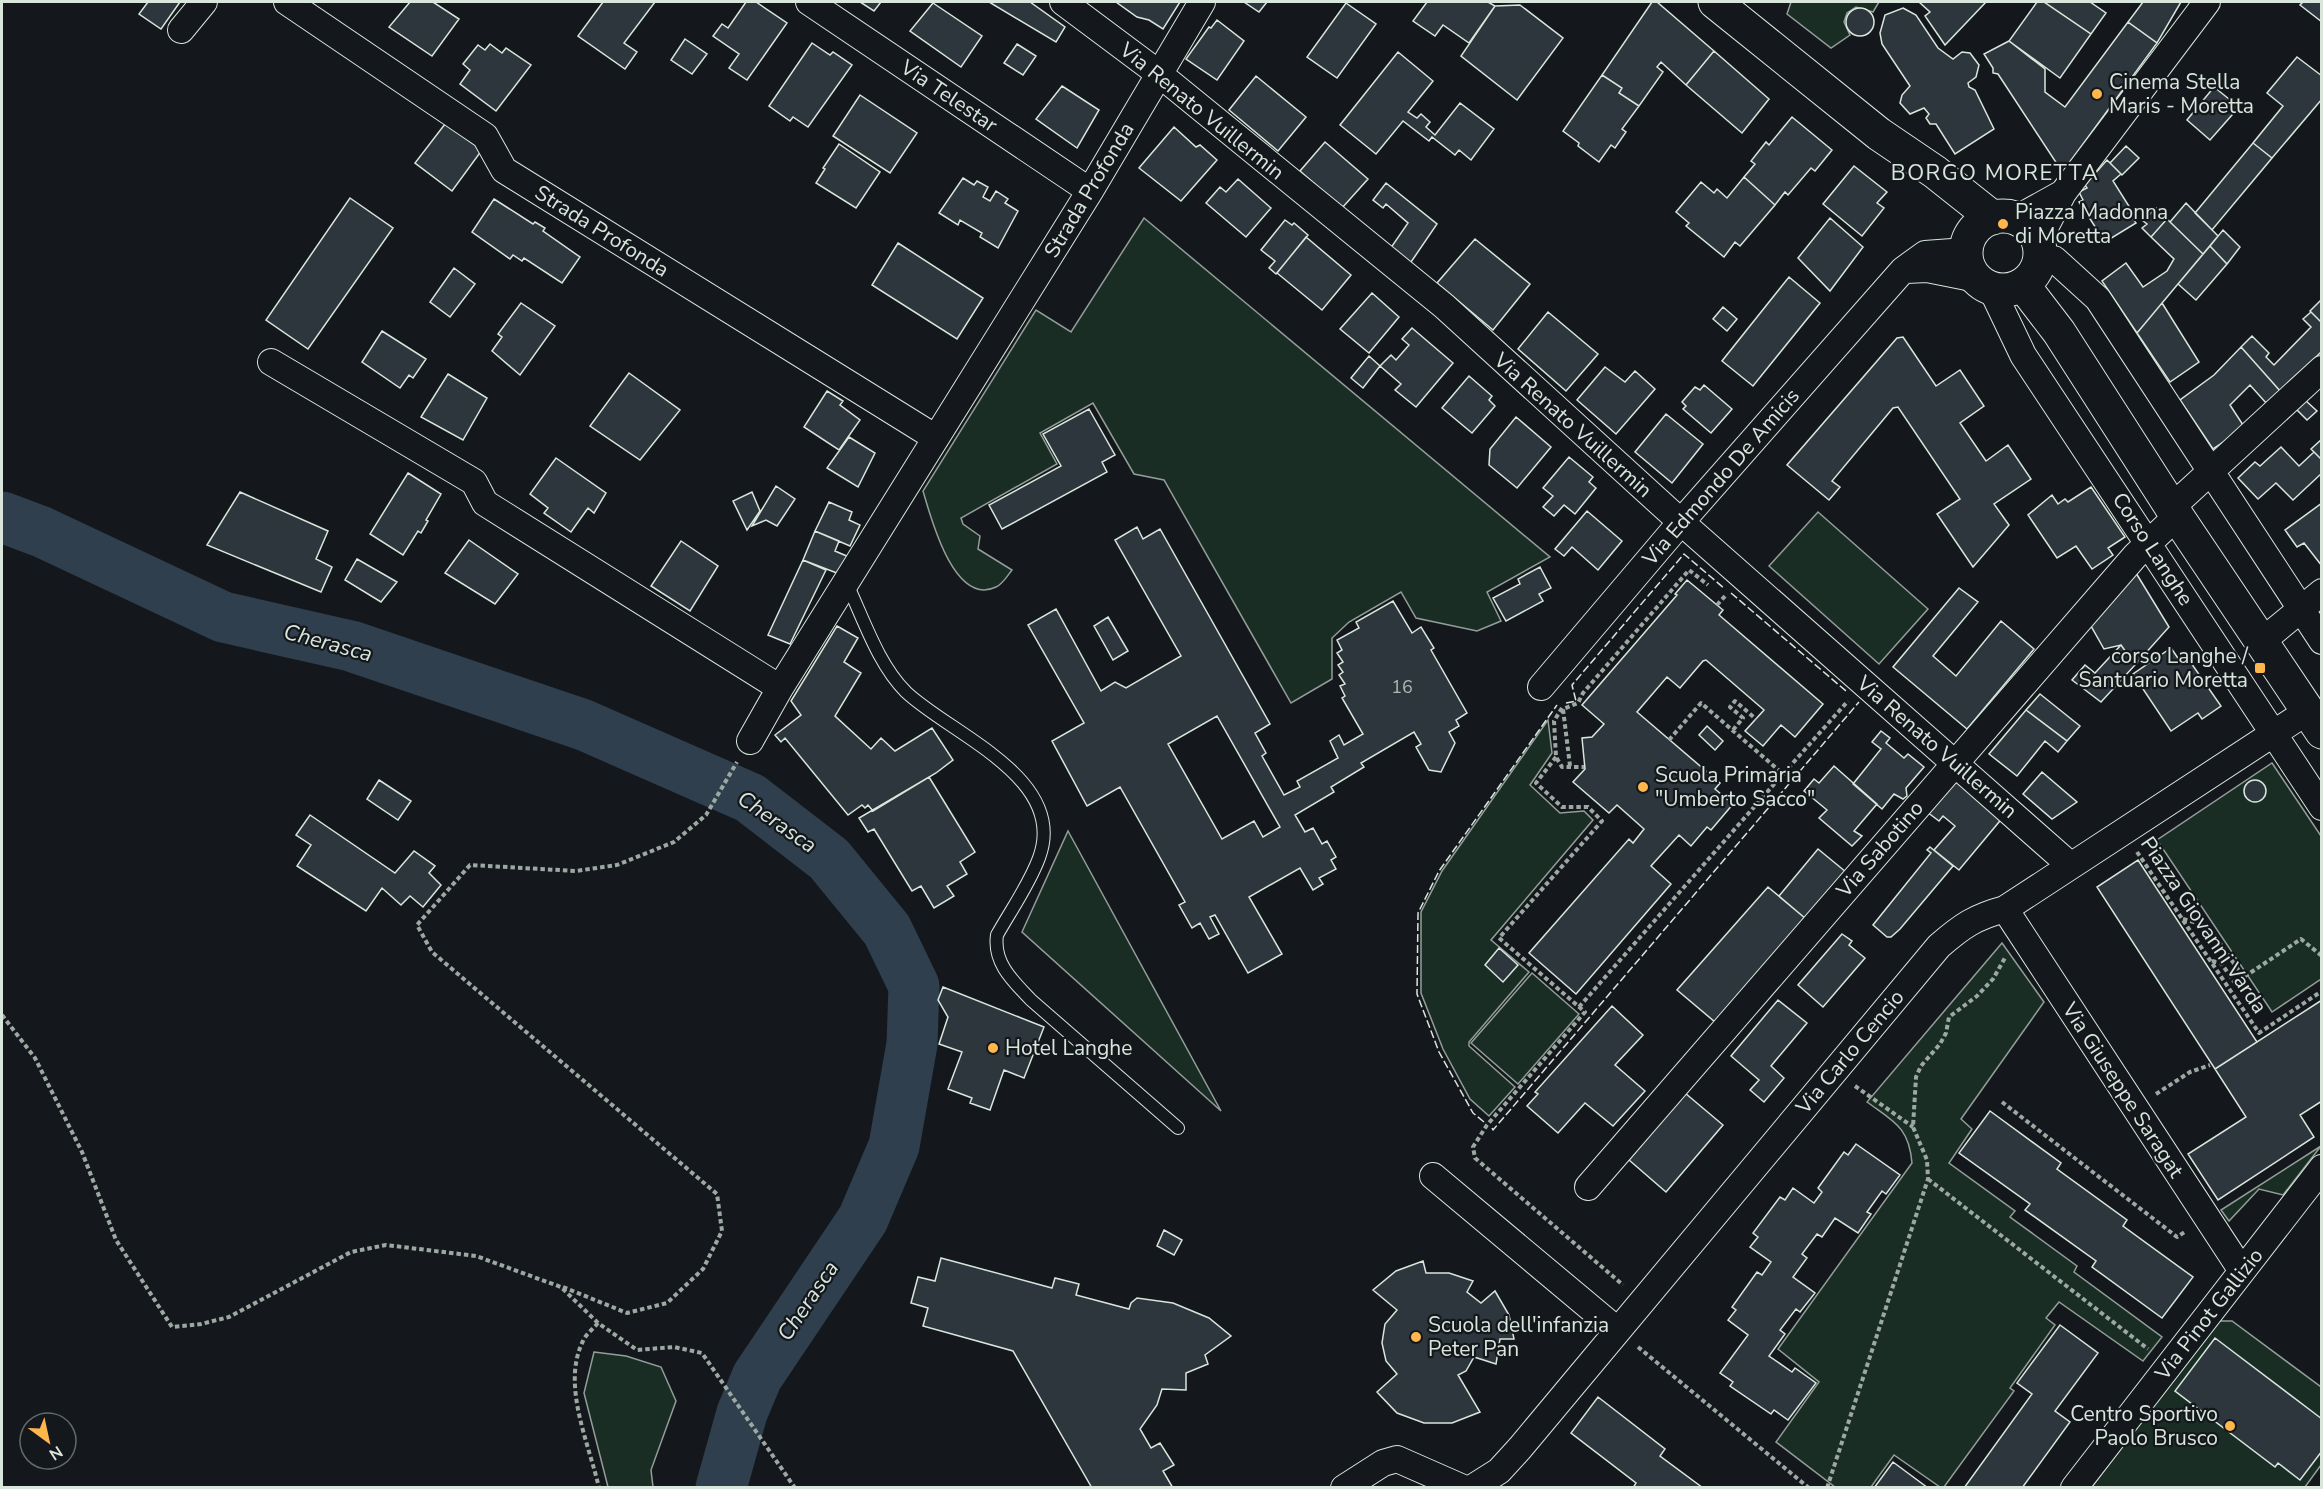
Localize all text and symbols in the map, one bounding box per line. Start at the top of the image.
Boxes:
street label: Via Renato Vuillermin [1113,35,1290,186]
street label: Via Telestar [894,53,1003,139]
place label: Cinema Stella Maris - Moretta [2109,68,2254,120]
marker: Cinema Stella Maris - Moretta [2090,87,2104,101]
street label: Strada Profonda [1038,117,1140,263]
district label: BORGO MORETTA [1891,158,2099,188]
street label: Strada Profonda [530,179,674,283]
place label: Piazza Madonna di Moretta [2015,198,2168,250]
marker: Piazza Madonna di Moretta [1996,217,2010,231]
street label: Via Renato Vuillermin [1487,346,1658,504]
street label: Via Edmondo De Amicis [1636,382,1806,572]
street label: Corso Langhe [2106,487,2200,611]
water label: Cherasca [280,617,376,669]
place label: corso Langhe / Santuario Moretta [2079,642,2249,694]
marker: corso Langhe / Santuario Moretta [2253,661,2267,675]
street label: Via Renato Vuillermin [1850,669,2023,825]
house number: 16 [1391,675,1413,699]
place label: Scuola Primaria "Umberto Sacco" [1655,761,1815,813]
marker: Scuola Primaria "Umberto Sacco" [1636,780,1650,794]
water label: Cherasca [731,784,823,860]
street label: Via Sabotino [1830,795,1930,904]
street label: Piazza Giovanni Varda [2134,831,2274,1019]
street label: Via Carlo Cencio [1789,984,1910,1121]
street label: Via Giuseppe Saragat [2055,996,2191,1183]
place label: Hotel Langhe [1005,1034,1132,1062]
marker: Hotel Langhe [986,1041,1000,1055]
street label: Via Pinot Gallizio [2148,1242,2269,1387]
water label: Cherasca [770,1255,846,1347]
place label: Scuola dell'infanzia Peter Pan [1428,1311,1609,1363]
marker: Scuola dell'infanzia Peter Pan [1409,1330,1423,1344]
place label: Centro Sportivo Paolo Brusco [2070,1400,2218,1452]
north arrow [18,1411,78,1471]
marker: Centro Sportivo Paolo Brusco [2223,1419,2237,1433]
text: N [45,1440,67,1465]

